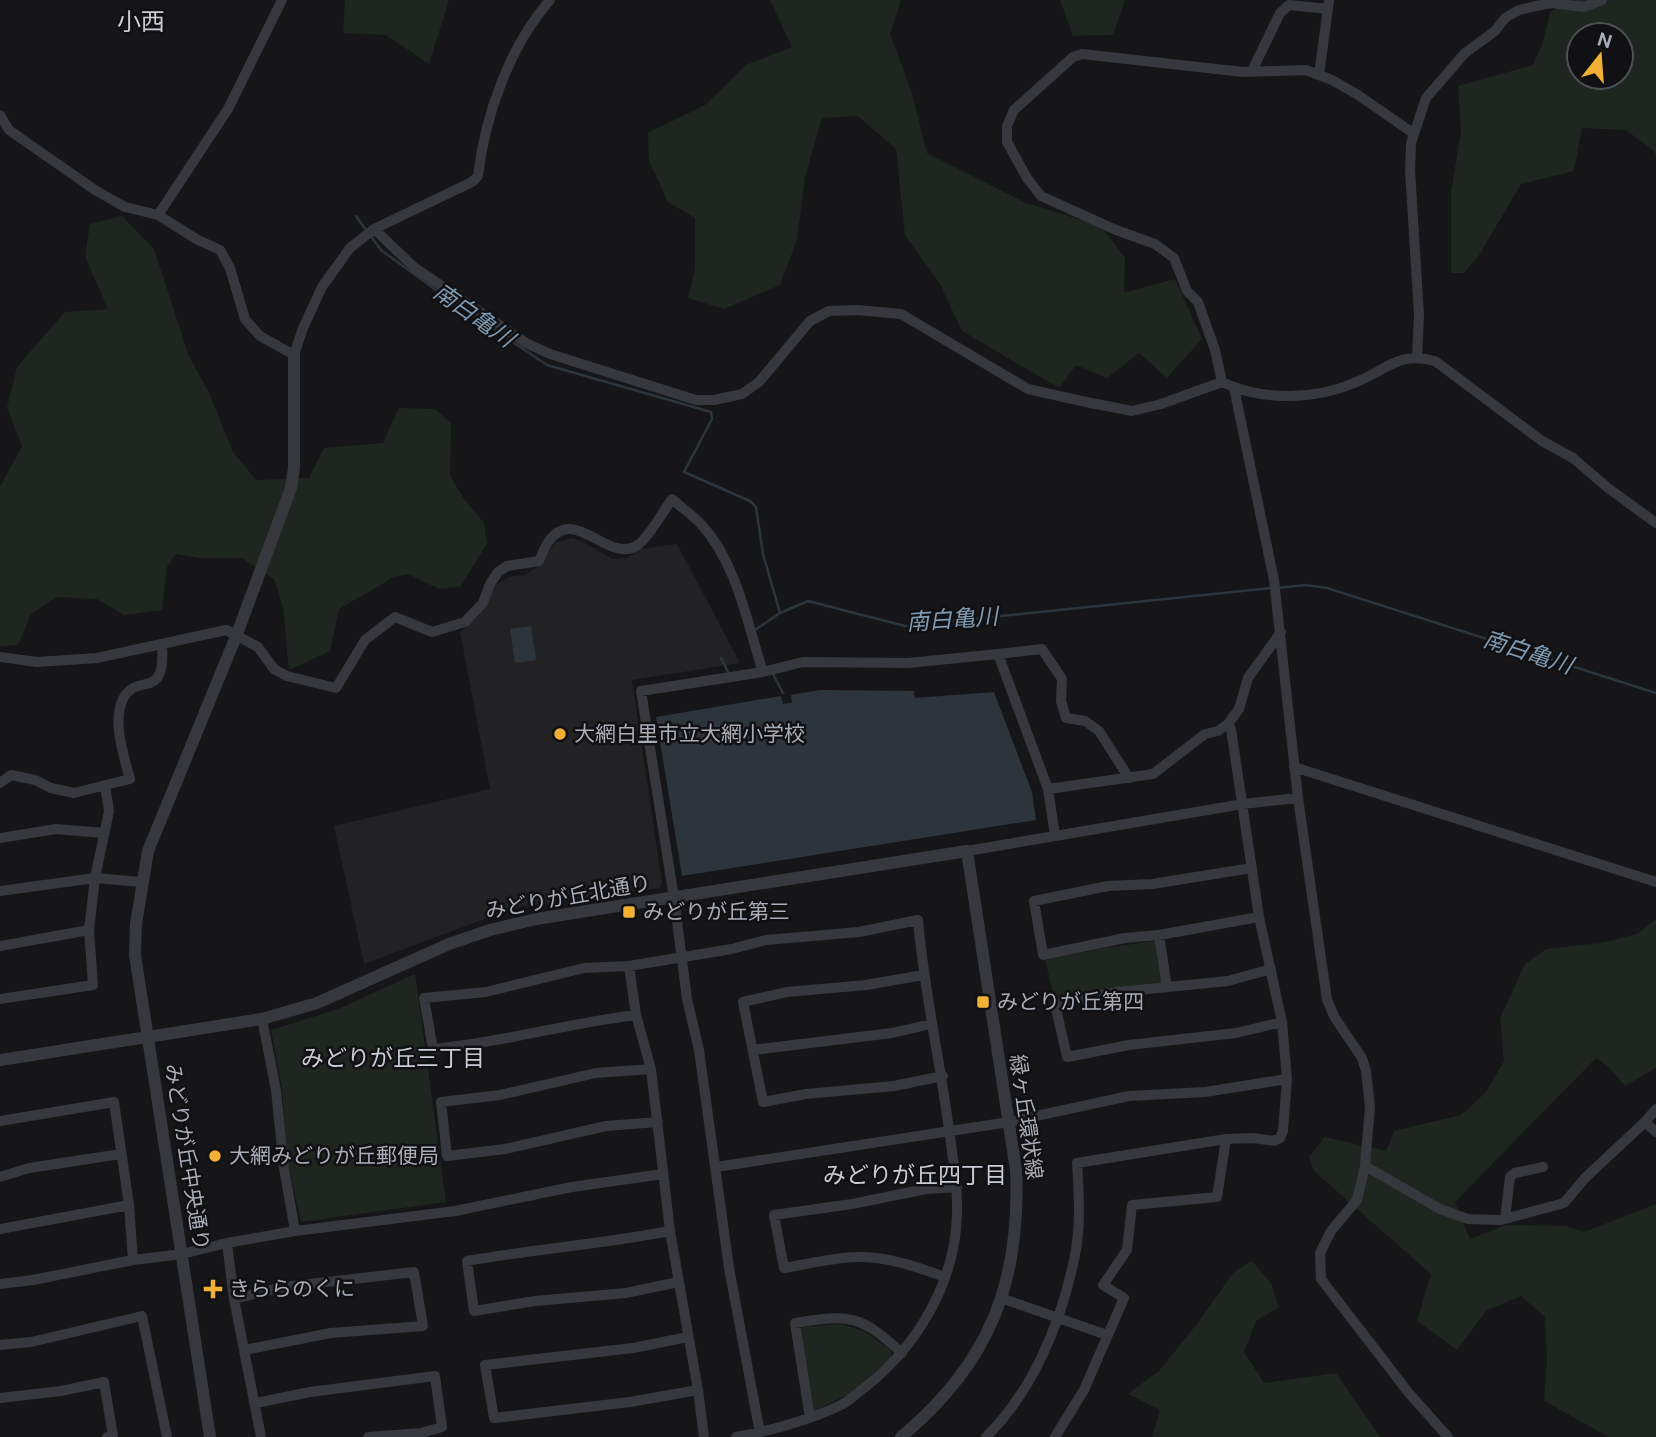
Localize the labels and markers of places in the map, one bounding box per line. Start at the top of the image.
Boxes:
place label: 大網白里市立大網小学校 [574,720,805,748]
marker: 大網白里市立大網小学校 [552,726,568,742]
place label: みどりが丘第三 [643,898,790,926]
marker: みどりが丘第三 [621,904,637,920]
place label: みどりが丘第四 [997,988,1144,1016]
marker: みどりが丘第四 [975,994,991,1010]
place label: 大網みどりが丘郵便局 [229,1142,439,1170]
marker: 大網みどりが丘郵便局 [207,1148,223,1164]
place label: きららのくに [229,1275,355,1303]
marker: きららのくに [203,1279,223,1299]

